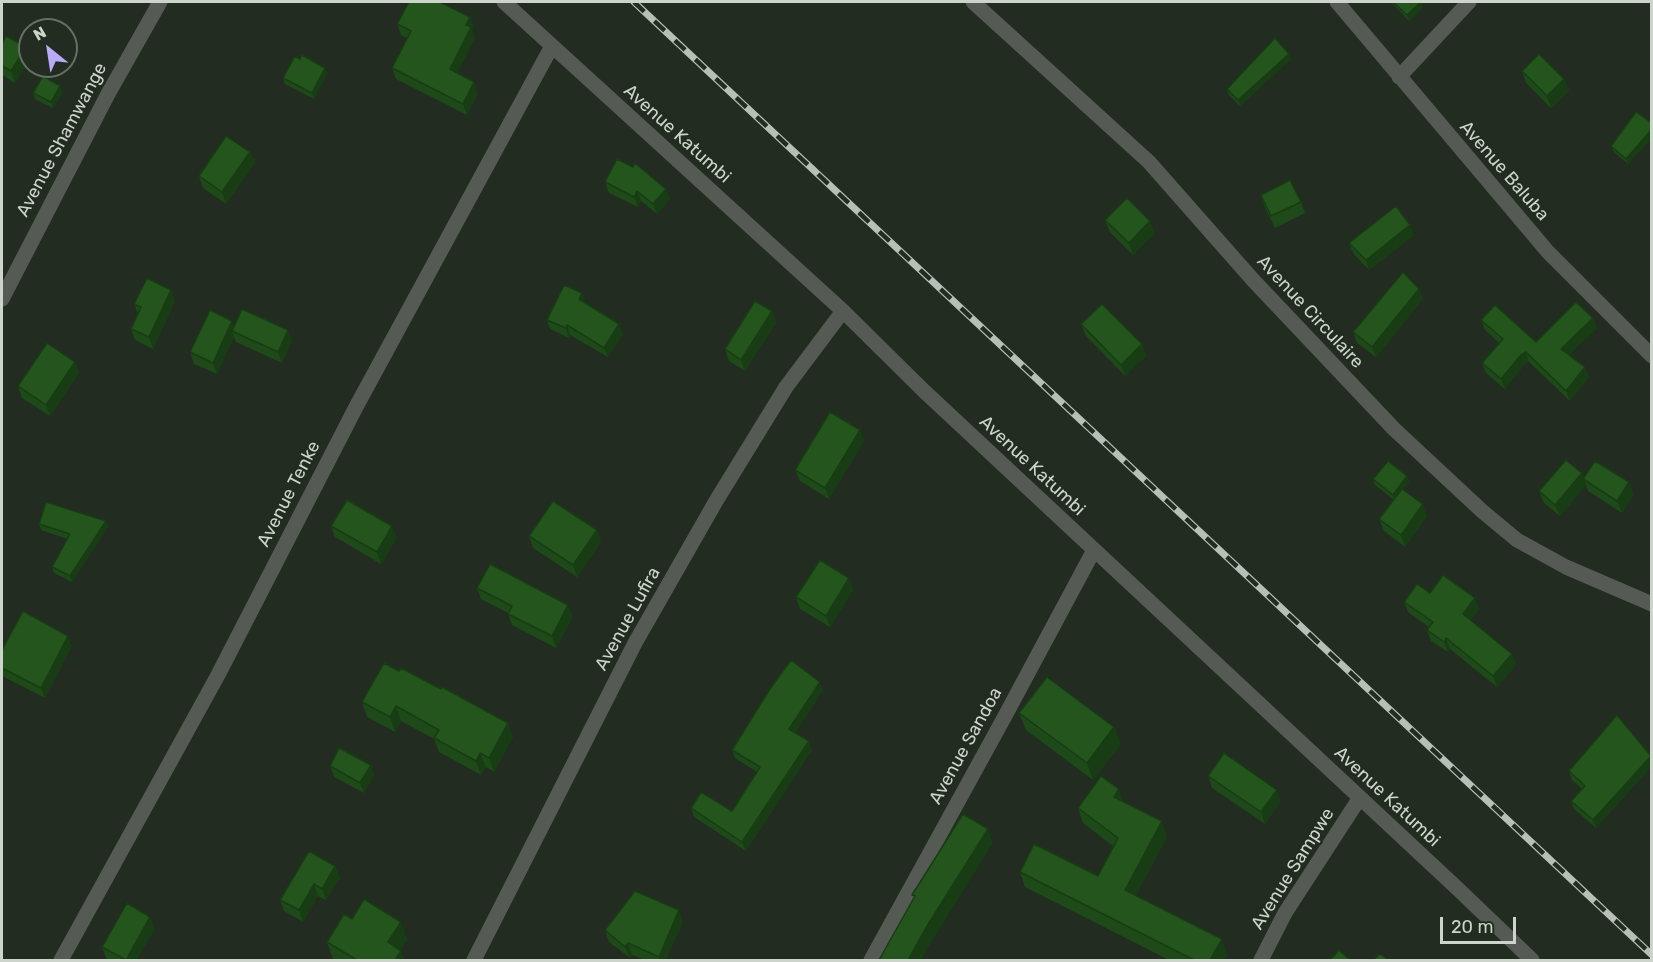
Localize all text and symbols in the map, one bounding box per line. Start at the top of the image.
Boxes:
north arrow [18,18,78,78]
text: N [30,23,49,45]
street label: Avenue Shamwange [12,59,112,221]
street label: Avenue Katumbi [619,80,735,188]
street label: Avenue Baluba [1455,117,1553,225]
street label: Avenue Circulaire [1252,251,1368,373]
street label: Avenue Katumbi [975,411,1089,521]
street label: Avenue Tenke [253,437,325,551]
street label: Avenue Lufira [591,564,665,674]
street label: Avenue Sandoa [925,684,1007,808]
street label: Avenue Katumbi [1330,742,1444,852]
street label: Avenue Sampwe [1247,804,1339,934]
scale bar [1443,905,1520,943]
text: 20 m [1451,916,1493,938]

